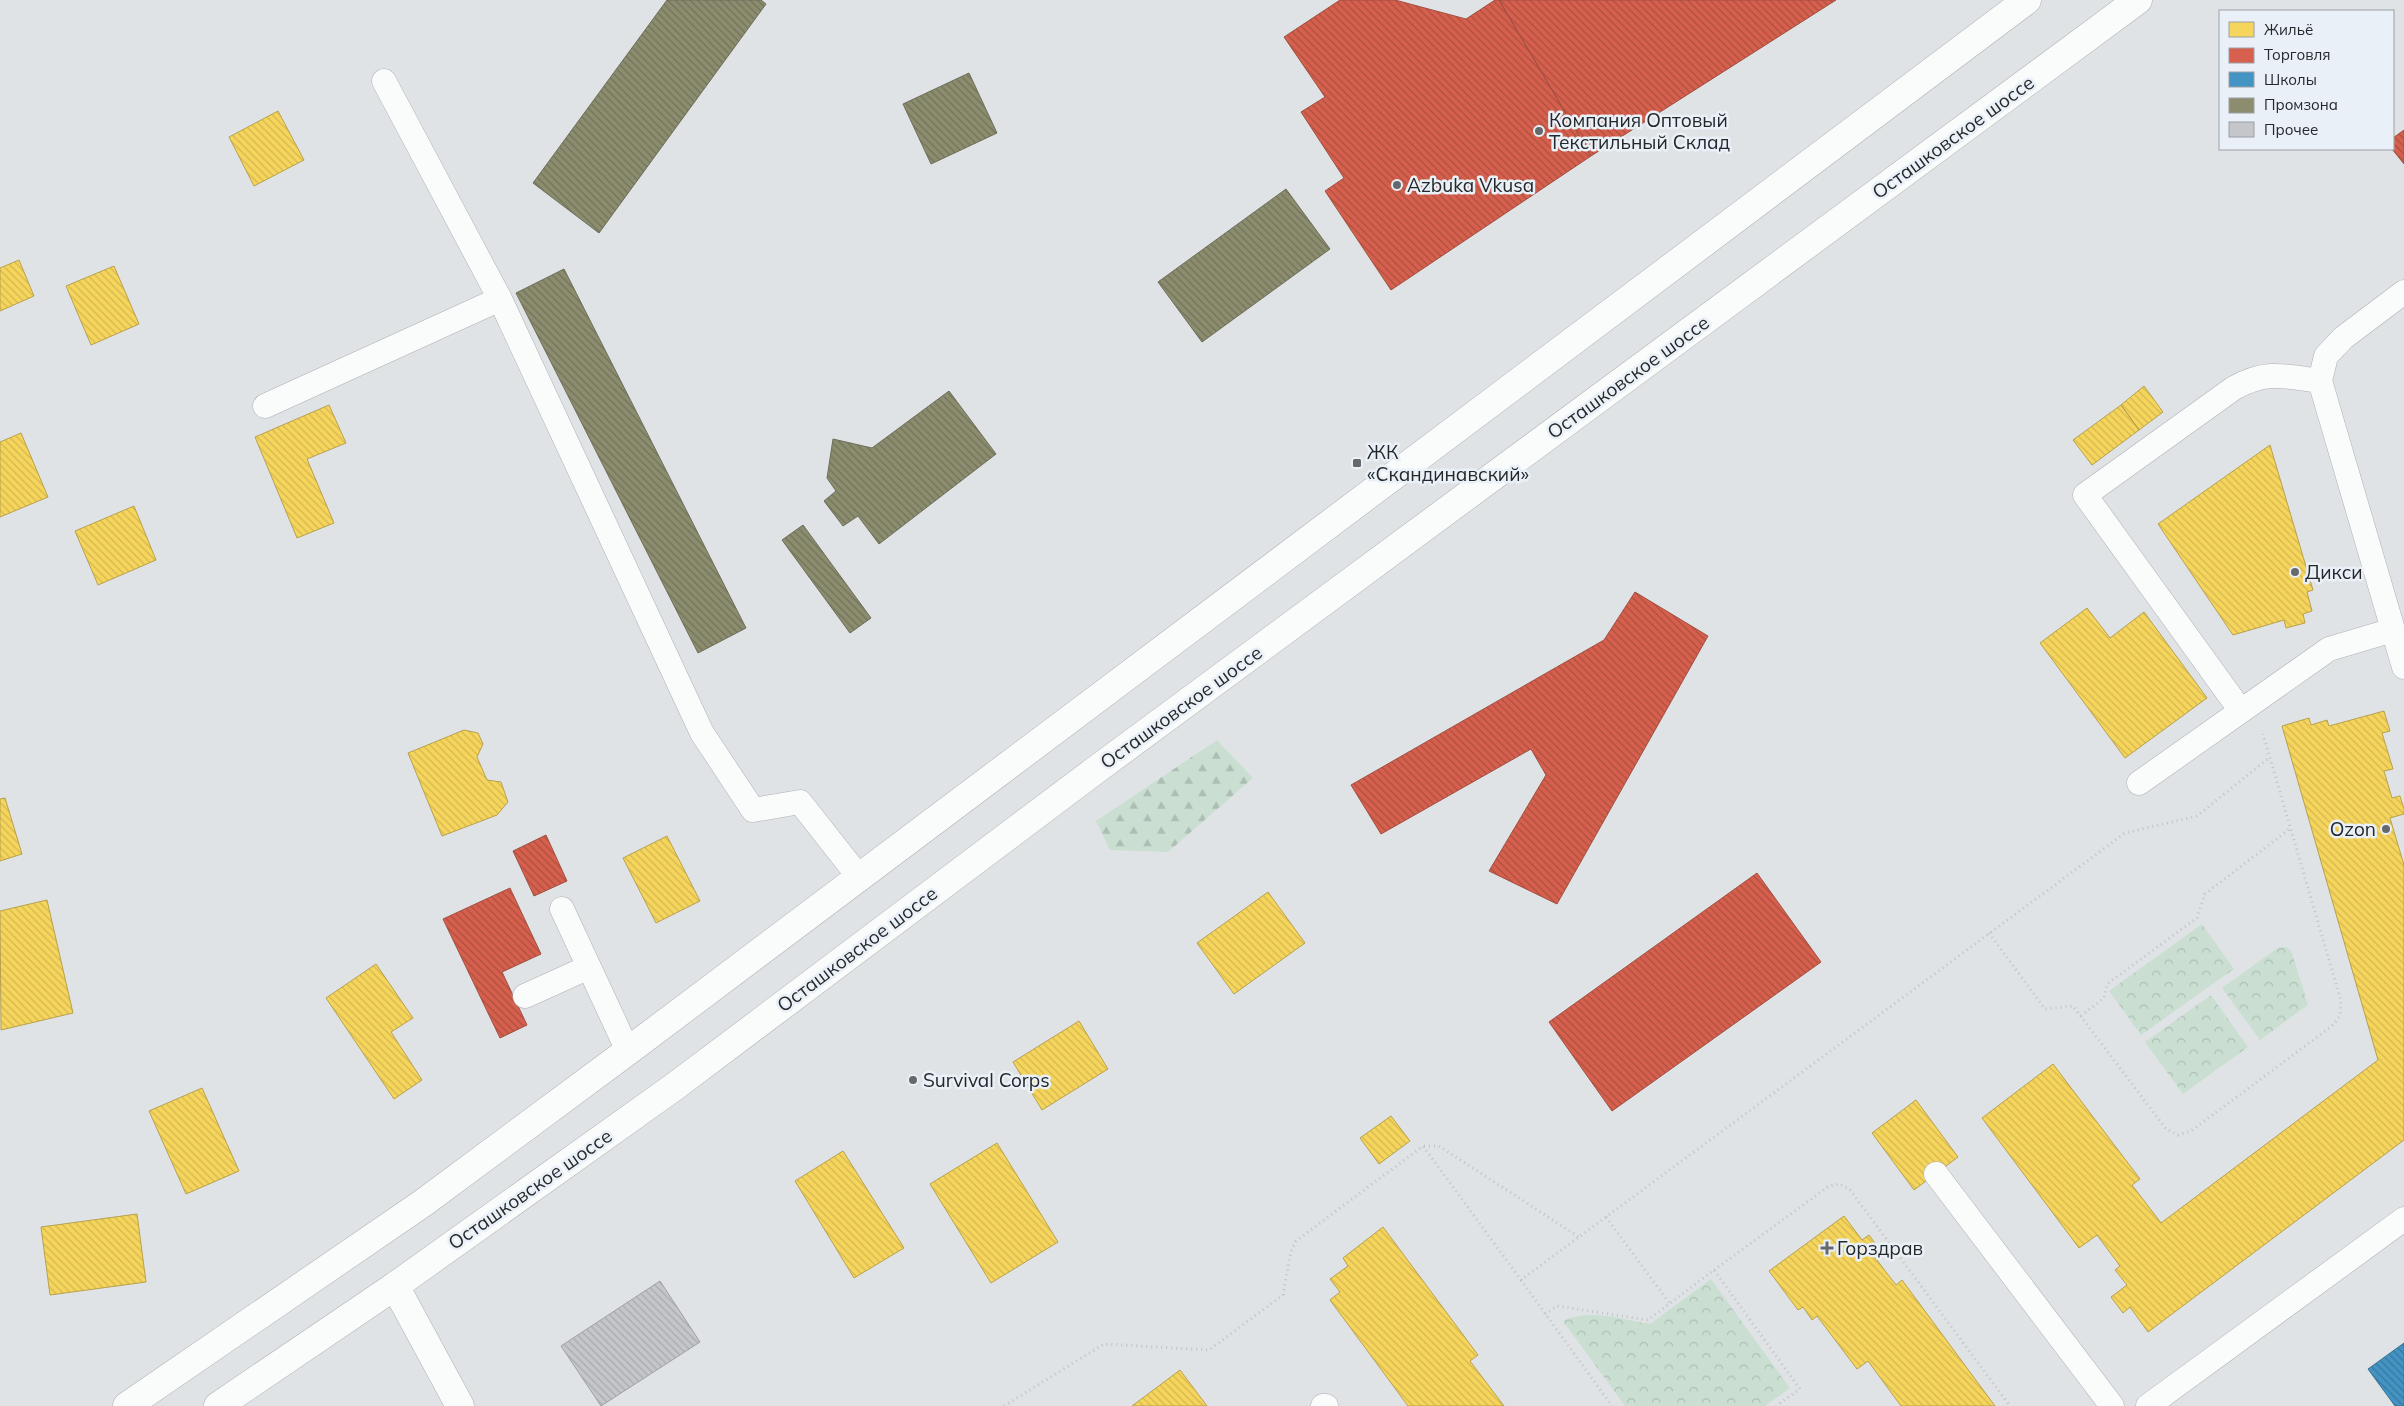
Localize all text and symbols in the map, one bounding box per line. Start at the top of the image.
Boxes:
legend [2219,10,2394,150]
text: Жильё [2264,20,2313,39]
text: Торговля [2264,45,2331,64]
street label: Осташковское шоссе [1867,70,2039,204]
text: Школы [2264,70,2317,89]
text: Промзона [2264,95,2338,114]
place label: Компания Оптовый Текстильный Склад [1549,108,1731,154]
text: Прочее [2264,120,2318,139]
marker: Компания Оптовый Текстильный Склад [1533,125,1545,137]
place label: Azbuka Vkusa [1407,173,1534,197]
marker: Azbuka Vkusa [1391,179,1403,191]
street label: Осташковское шоссе [1542,310,1714,444]
place label: ЖК «Скандинавский» [1367,440,1529,486]
marker: ЖК «Скандинавский» [1351,457,1363,469]
place label: Дикси [2305,560,2363,584]
marker: Дикси [2289,566,2301,578]
street label: Осташковское шоссе [1095,640,1267,774]
place label: Ozon [2330,817,2376,841]
marker: Ozon [2380,823,2392,835]
street label: Осташковское шоссе [772,881,942,1017]
place label: Survival Corps [923,1068,1050,1092]
marker: Survival Corps [907,1074,919,1086]
street label: Осташковское шоссе [443,1123,617,1255]
place label: Горздрав [1837,1236,1923,1260]
marker: Горздрав [1821,1242,1833,1254]

